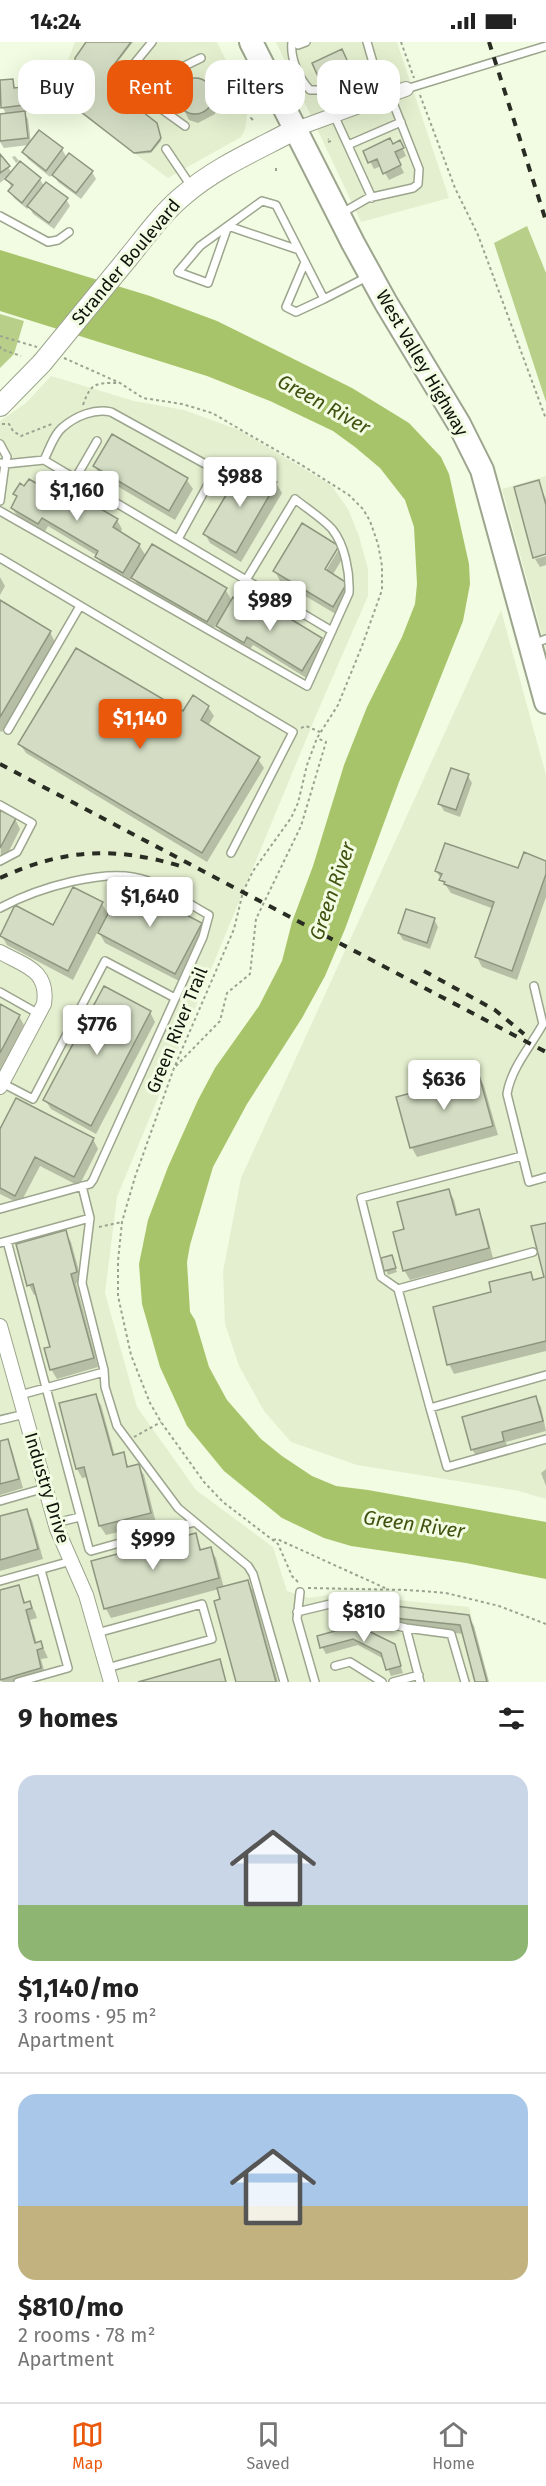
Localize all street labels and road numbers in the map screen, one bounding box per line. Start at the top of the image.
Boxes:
street label: Strander Boulevard [67,195,185,329]
street label: West Valley Highway [371,286,473,440]
street label: Green River Trail [142,964,212,1096]
street label: Industry Drive [20,1430,74,1546]

